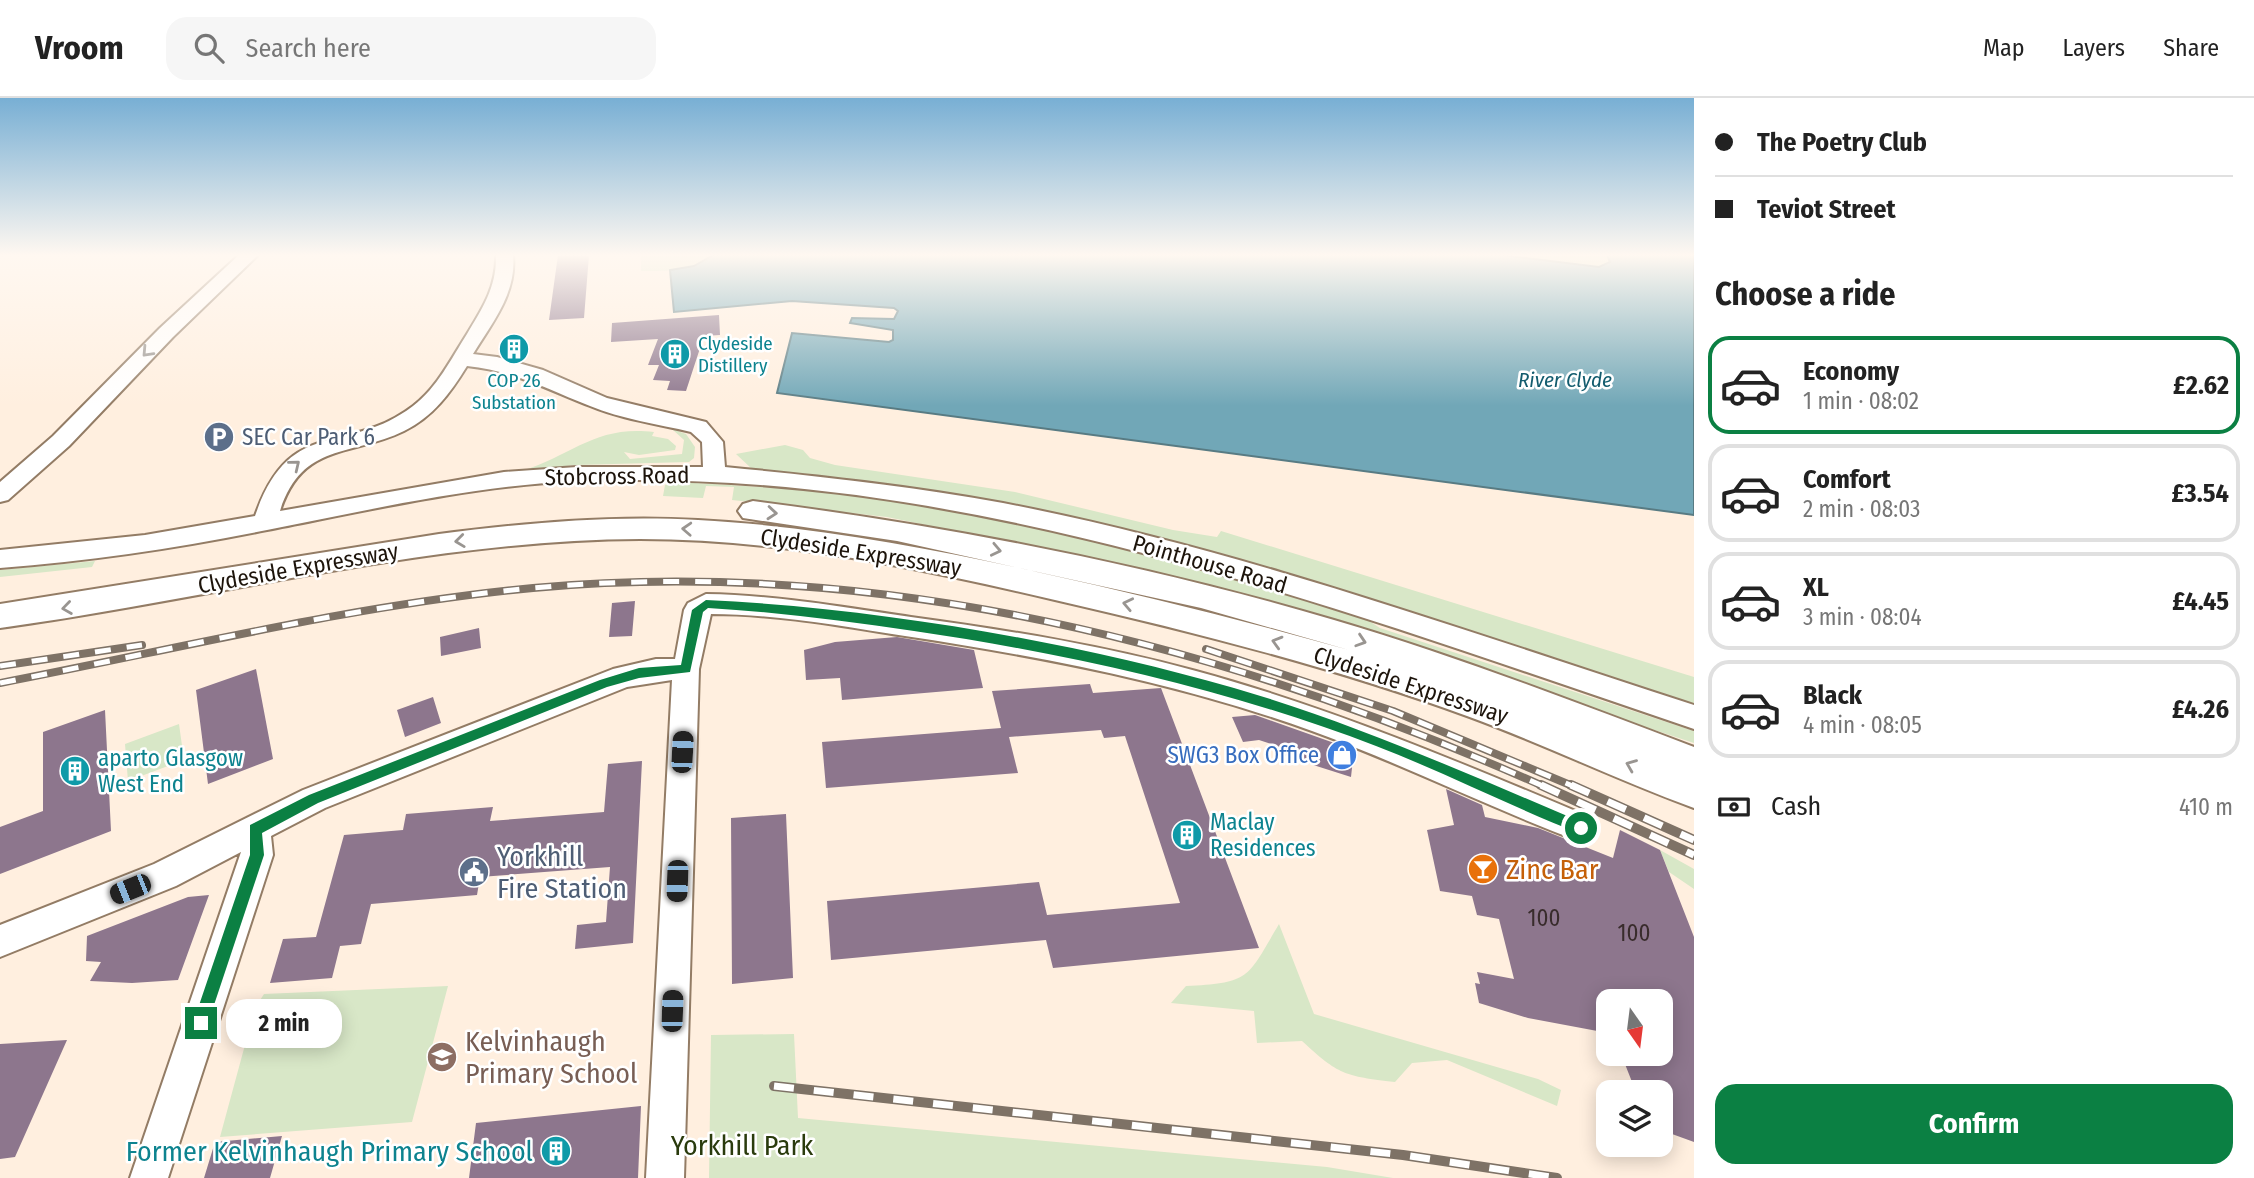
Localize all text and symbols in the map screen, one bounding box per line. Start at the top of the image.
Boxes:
search box [166,17,656,80]
text: Vroom [35,28,124,68]
icon: search [190,29,228,67]
text: Search here [246,33,371,64]
text: Map [1983,34,2025,62]
text: Layers [2063,34,2125,62]
text: Share [2163,34,2219,62]
text: The Poetry Club [1757,127,1927,158]
text: Teviot Street [1757,194,1896,225]
text: Choose a ride [1715,275,1896,313]
building icon: COP 26 Substation [497,332,531,366]
place label: Clydeside Distillery [698,332,773,377]
building icon: Clydeside Distillery [658,337,692,371]
one-way arrow [142,344,155,357]
icon: car [1719,354,1782,417]
text: Economy [1803,356,1899,387]
water label: River Clyde [1518,367,1612,393]
place label: COP 26 Substation [472,369,556,414]
text: £2.62 [2173,370,2229,401]
text: 1 min · 08:02 [1803,387,1919,415]
parking icon: SEC Car Park 6 [202,420,236,454]
place label: SEC Car Park 6 [242,423,375,451]
one-way arrow [287,461,300,473]
street label: Stobcross Road [544,461,690,491]
icon: car [1719,462,1782,525]
text: Comfort [1803,464,1891,495]
text: £3.54 [2172,478,2229,509]
text: 2 min · 08:03 [1803,495,1920,523]
one-way arrow [766,505,777,520]
one-way arrow [681,522,692,537]
street label: Clydeside Expressway [759,522,964,582]
street label: Pointhouse Road [1130,529,1290,599]
one-way arrow [454,533,466,548]
street label: Clydeside Expressway [196,536,401,599]
one-way arrow [990,542,1002,557]
icon: car [1719,570,1782,633]
text: XL [1803,572,1829,603]
text: £4.45 [2172,586,2229,617]
one-way arrow [1122,598,1134,612]
one-way arrow [61,600,72,615]
text: 3 min · 08:04 [1803,603,1922,631]
one-way arrow [1354,633,1366,647]
one-way arrow [1271,636,1283,651]
street label: Clydeside Expressway [1310,640,1513,730]
icon: car [1719,678,1782,741]
text: Black [1803,680,1862,711]
text: £4.26 [2172,694,2229,725]
text: 4 min · 08:05 [1803,711,1922,739]
car [671,730,694,774]
shop icon: SWG3 Box Office [1325,738,1359,772]
place label: SWG3 Box Office [1167,741,1319,769]
place label: aparto Glasgow West End [98,744,243,798]
building icon: aparto Glasgow West End [58,754,92,788]
one-way arrow [1625,760,1637,774]
icon: cash [1715,788,1753,826]
text: Cash [1771,791,1821,822]
text: 410 m [2179,793,2233,821]
place label: Maclay Residences [1210,808,1316,862]
route start [1565,812,1597,844]
building icon: Maclay Residences [1170,818,1204,852]
place label: Yorkhill Fire Station [497,840,627,905]
bar icon: Zinc Bar [1466,852,1500,886]
place label: Zinc Bar [1506,853,1599,886]
public building icon: Yorkhill Fire Station [457,855,491,889]
car [666,860,689,902]
car [107,871,154,907]
house number: 100 [1528,904,1560,932]
house number: 100 [1618,919,1650,947]
north arrow [1596,989,1673,1066]
map controls [1596,989,1673,1157]
car [661,990,684,1032]
callout: 2 min [226,998,341,1048]
route end [185,1007,217,1039]
text: 2 min [259,1009,310,1037]
place label: Kelvinhaugh Primary School [465,1025,637,1090]
school or university icon: Kelvinhaugh Primary School [425,1040,459,1074]
button: layers [1596,1080,1673,1157]
button: Confirm [1715,1084,2233,1164]
park label: Yorkhill Park [671,1129,814,1162]
building icon: Former Kelvinhaugh Primary School [539,1134,573,1168]
place label: Former Kelvinhaugh Primary School [126,1135,533,1168]

